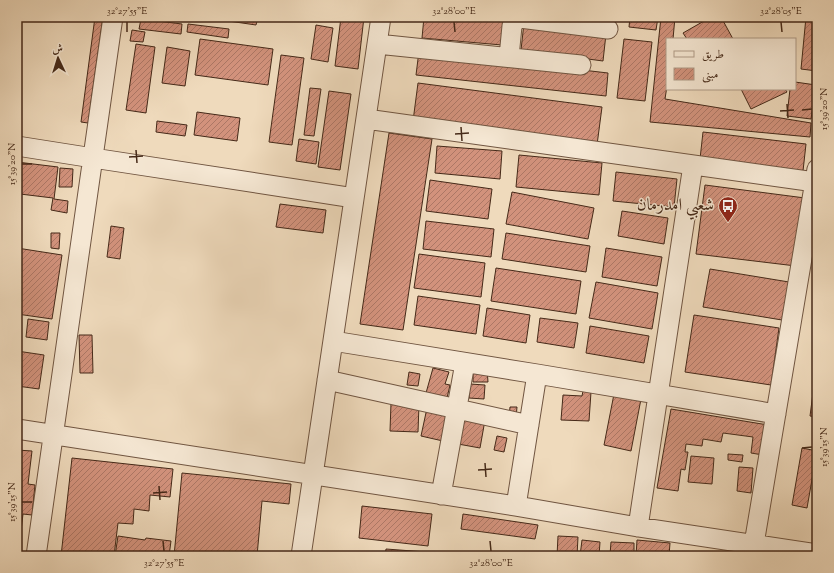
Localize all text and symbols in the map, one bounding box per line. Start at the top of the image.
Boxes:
text: 32°27'55"E [107,4,147,19]
text: 32°28'00"E [432,4,476,19]
text: 32°28'05"E [760,4,802,19]
north arrow [38,38,78,78]
legend [666,38,796,90]
text: ش [51,41,63,57]
text: طريق [702,46,724,64]
text: مبنى [702,66,718,84]
text: 15°39'20"N [817,88,832,130]
text: 15°39'20"N [5,143,20,185]
place label: شعبي امدرمان [637,194,714,220]
bus stop icon: شعبي امدرمان [717,195,739,223]
text: 15°39'15"N [817,427,832,467]
text: 15°39'15"N [5,482,20,522]
text: 32°27'55"E [144,556,184,571]
text: 32°28'00"E [469,556,513,571]

